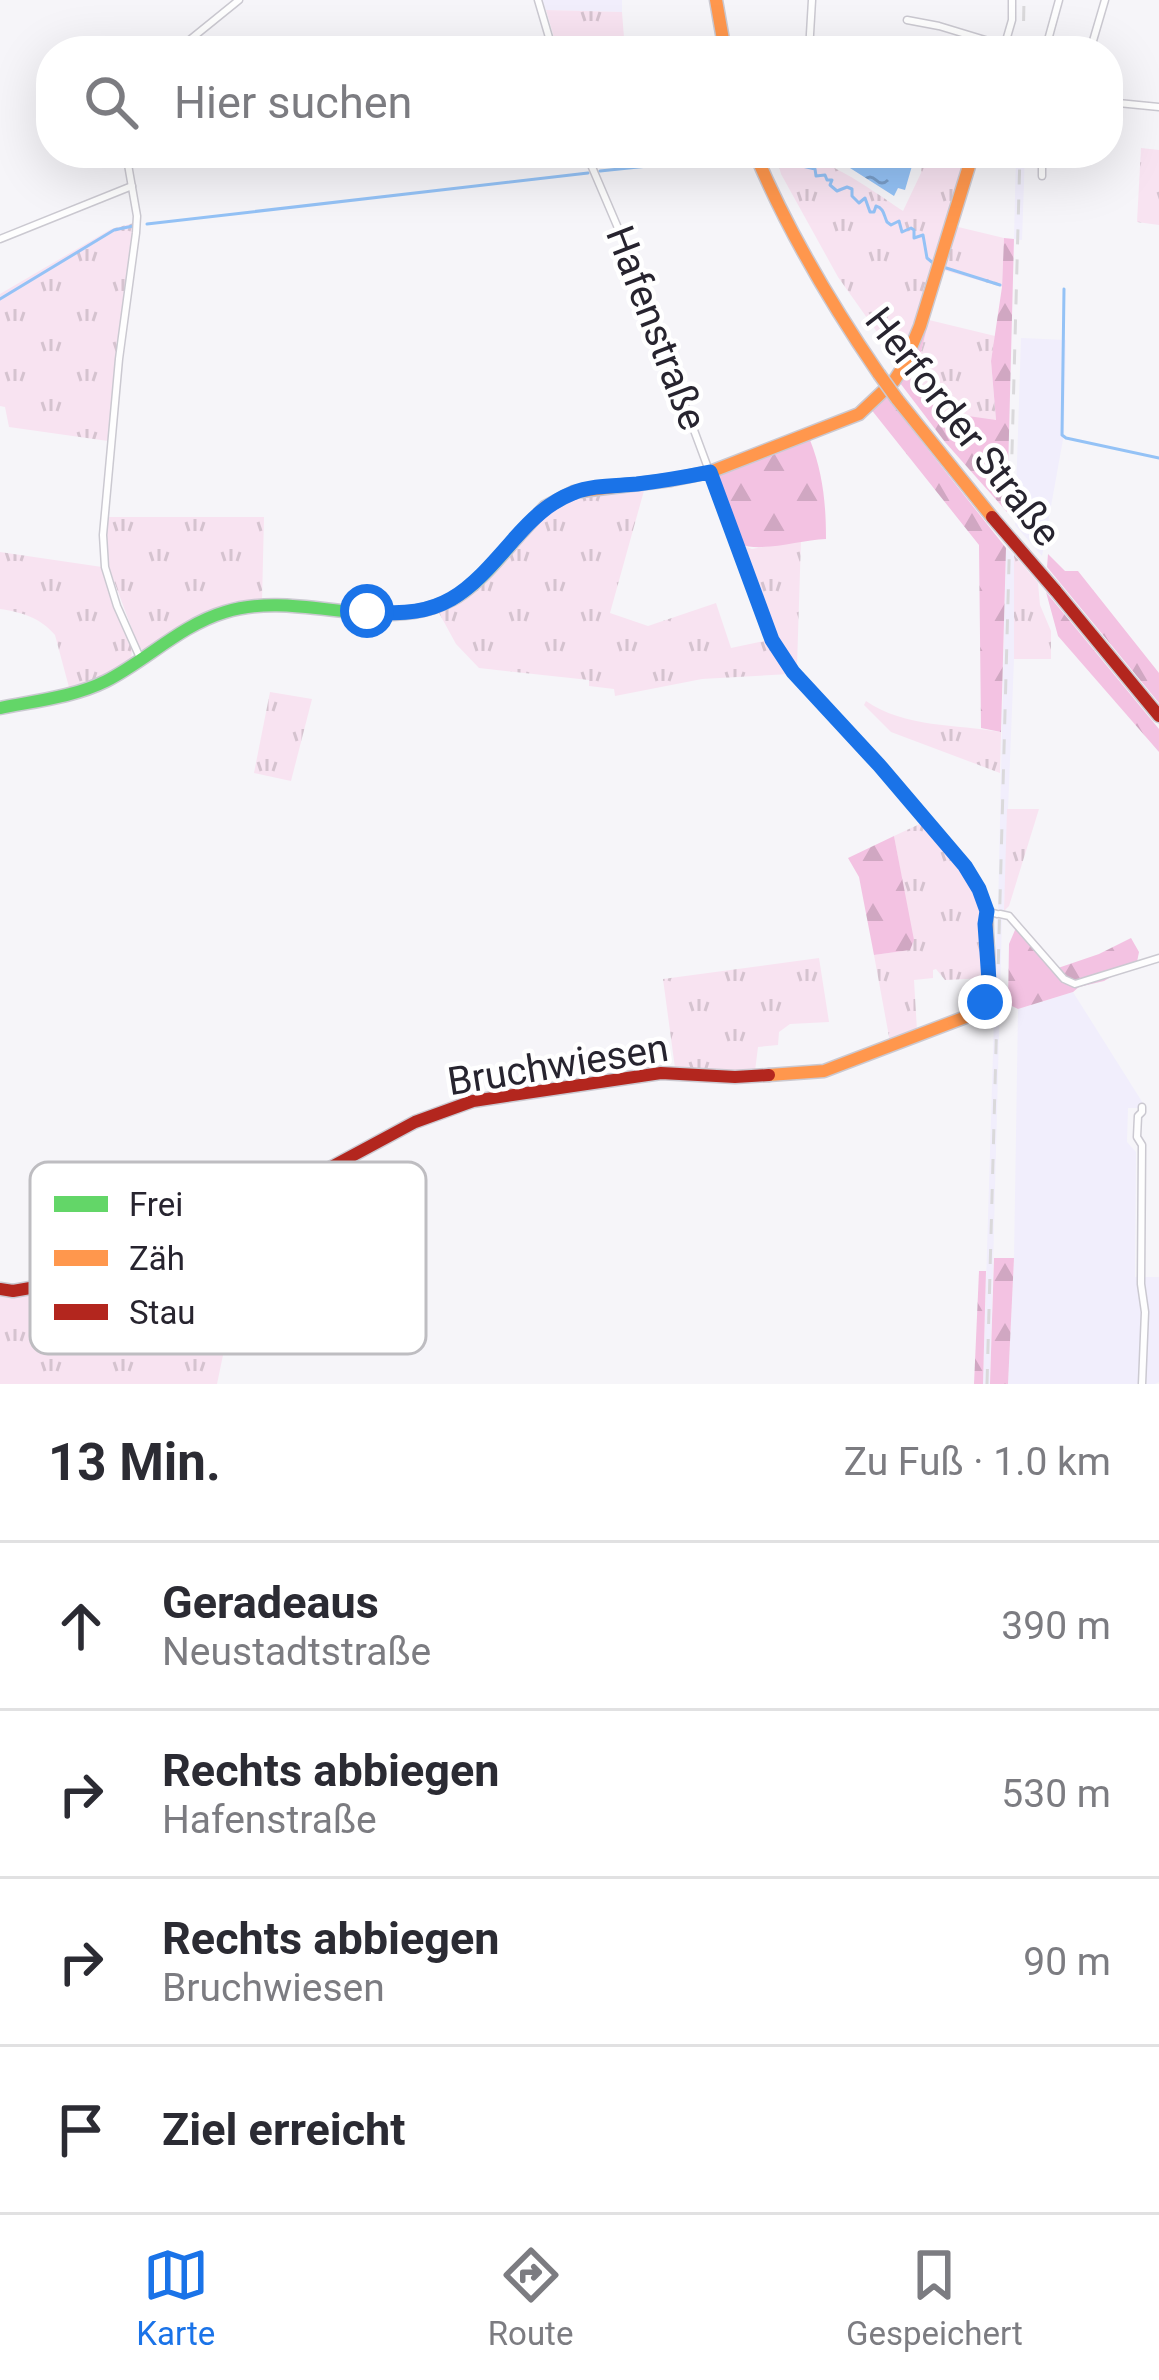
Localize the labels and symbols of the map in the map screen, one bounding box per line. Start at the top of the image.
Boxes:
street label: Hafenstraße [596,219,716,437]
street label: Herforder Straße [856,299,1070,555]
route start [340,584,394,638]
route end [958,975,1012,1029]
street label: Bruchwiesen [444,1025,672,1105]
legend [30,1162,426,1354]
text: Frei [129,1185,183,1224]
text: Zäh [129,1239,185,1278]
text: Stau [129,1293,196,1332]

